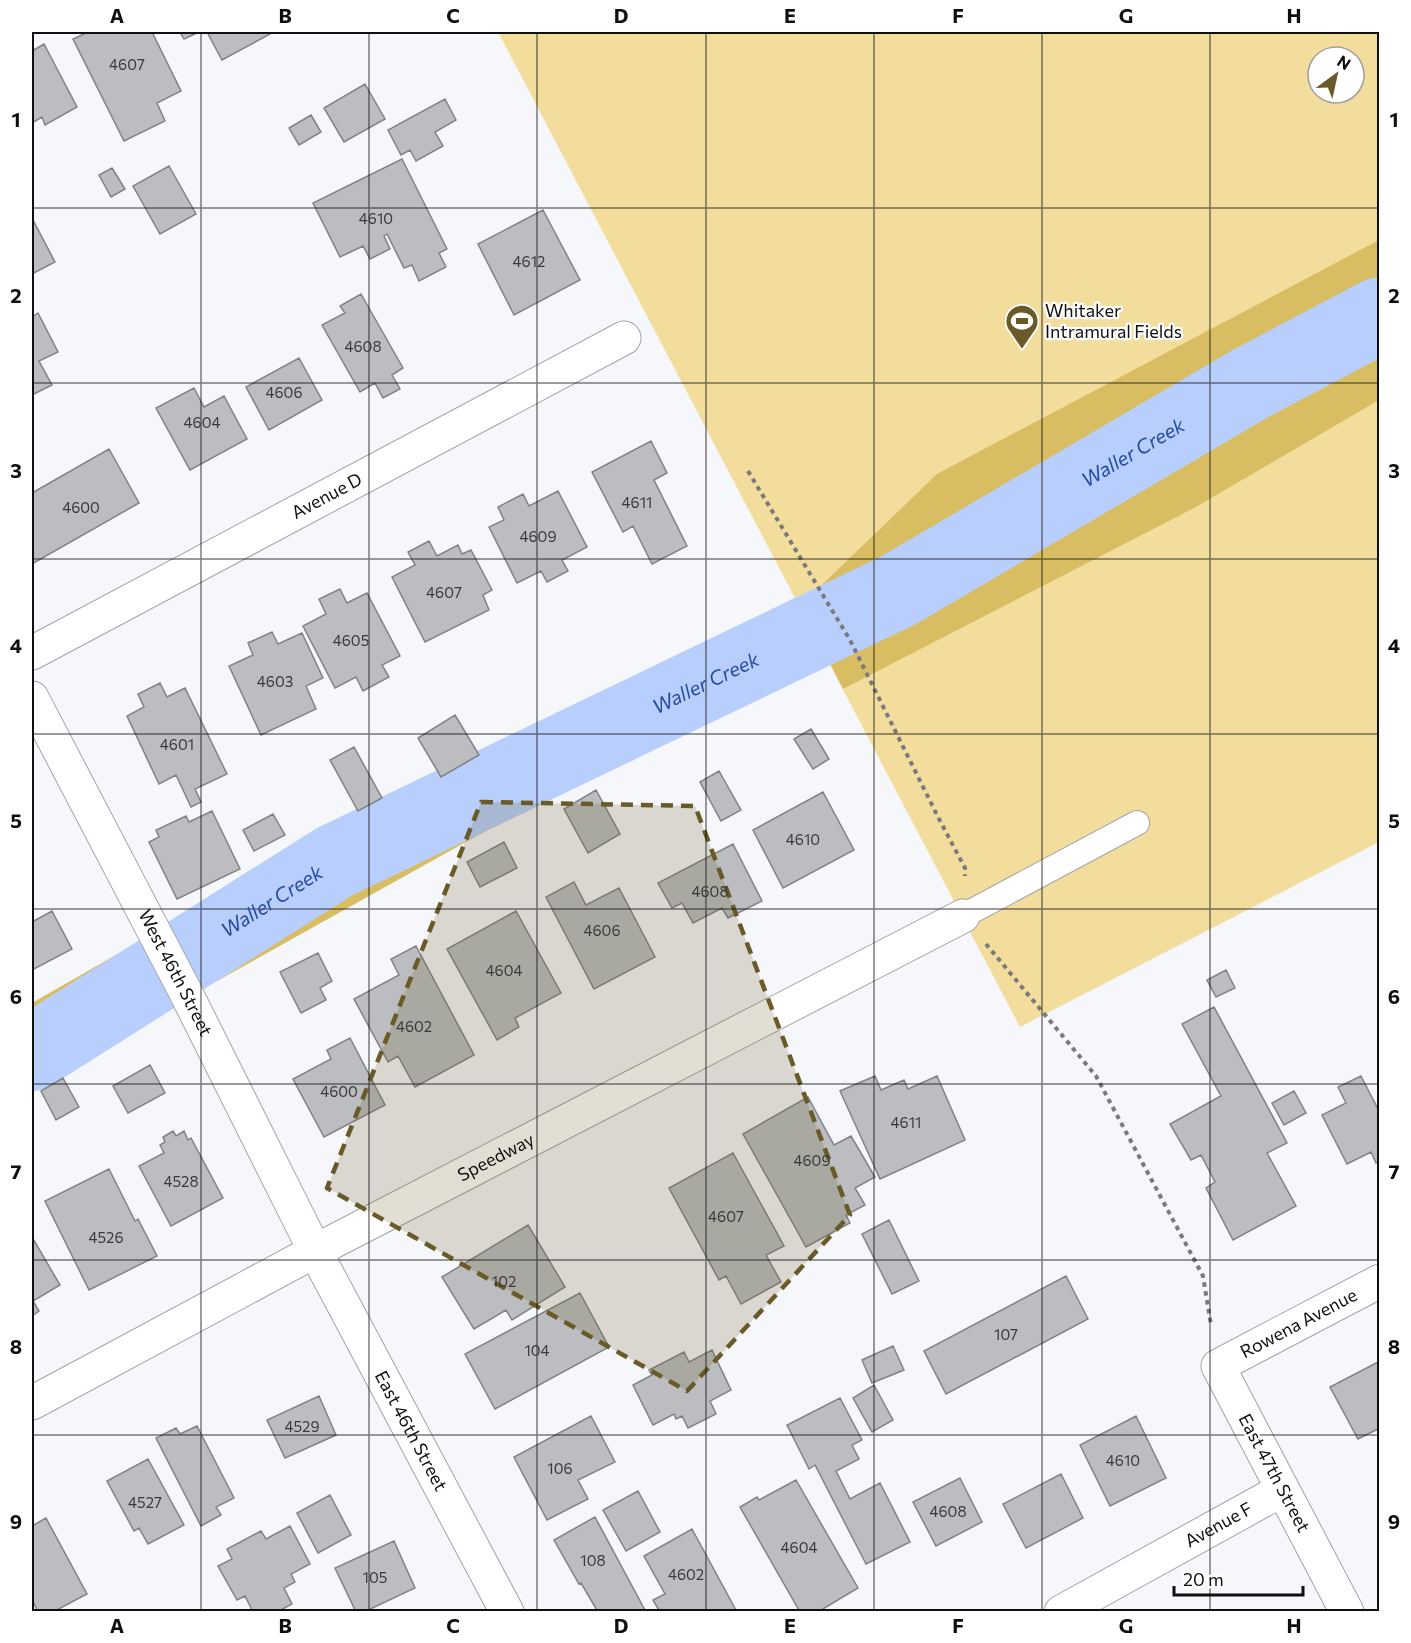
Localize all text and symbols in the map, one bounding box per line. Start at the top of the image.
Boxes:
text: A [110,3,124,27]
text: B [278,3,292,27]
text: C [446,3,460,27]
text: D [614,3,628,27]
text: E [784,3,796,27]
text: F [952,3,964,27]
text: G [1119,3,1133,27]
text: H [1287,3,1302,27]
north arrow [1306,45,1366,105]
text: N [1334,51,1355,73]
house number: 4607 [109,55,145,73]
text: 1 [11,107,21,131]
text: 1 [1389,107,1399,131]
house number: 4610 [359,209,393,227]
house number: 4612 [513,252,545,270]
text: 2 [10,283,22,307]
text: 2 [1388,283,1400,307]
place label: Whitaker Intramural Fields [1045,299,1182,342]
sports icon: Whitaker Intramural Fields [1004,303,1040,350]
house number: 4608 [345,337,382,355]
house number: 4606 [266,383,303,401]
water label: Waller Creek [1077,411,1190,491]
house number: 4604 [184,413,220,431]
text: 3 [10,458,22,482]
text: 3 [1388,458,1400,482]
street label: Avenue D [287,467,365,523]
house number: 4611 [622,493,652,511]
house number: 4600 [62,498,100,516]
house number: 4609 [520,527,557,545]
house number: 4607 [426,583,462,601]
house number: 4605 [333,631,369,649]
text: 4 [10,633,22,657]
text: 4 [1388,633,1400,657]
water label: Waller Creek [648,646,764,718]
house number: 4603 [257,672,293,690]
house number: 4601 [160,735,194,753]
text: 5 [10,808,22,832]
text: 5 [1388,808,1400,832]
house number: 4610 [786,830,820,848]
water label: Waller Creek [216,859,328,941]
house number: 4608 [692,882,729,900]
street label: West 46th Street [134,905,218,1039]
house number: 4606 [584,921,621,939]
house number: 4604 [486,961,522,979]
text: 6 [10,984,22,1008]
text: 6 [1388,984,1400,1008]
house number: 4602 [396,1017,432,1035]
house number: 4600 [320,1082,358,1100]
house number: 4611 [891,1113,921,1131]
street label: Speedway [453,1128,538,1185]
house number: 4609 [794,1151,831,1169]
text: 7 [11,1159,22,1183]
text: 7 [1389,1159,1400,1183]
house number: 4528 [164,1172,199,1190]
house number: 4607 [708,1207,744,1225]
house number: 4526 [89,1228,124,1246]
house number: 102 [492,1272,516,1290]
street label: Rowena Avenue [1236,1283,1360,1362]
house number: 107 [994,1325,1018,1343]
text: 8 [10,1334,22,1358]
text: 8 [1388,1334,1400,1358]
house number: 104 [524,1341,550,1359]
street label: East 46th Street [371,1367,452,1494]
street label: East 47th Street [1234,1410,1315,1536]
house number: 4529 [285,1417,320,1435]
house number: 4610 [1106,1451,1140,1469]
house number: 106 [547,1459,573,1477]
house number: 4527 [128,1493,162,1511]
street label: Avenue F [1180,1497,1256,1552]
house number: 4608 [930,1502,967,1520]
text: 9 [10,1509,22,1533]
text: 9 [1388,1509,1400,1533]
house number: 4604 [781,1538,817,1556]
house number: 108 [580,1551,606,1569]
scale bar [1174,1559,1303,1597]
house number: 4602 [668,1565,704,1583]
house number: 105 [363,1568,387,1586]
text: 20 m [1183,1568,1224,1590]
text: A [110,1613,124,1637]
text: B [278,1613,292,1637]
text: C [446,1613,460,1637]
text: D [614,1613,628,1637]
text: E [784,1613,796,1637]
text: F [952,1613,964,1637]
text: G [1119,1613,1133,1637]
text: H [1287,1613,1302,1637]

